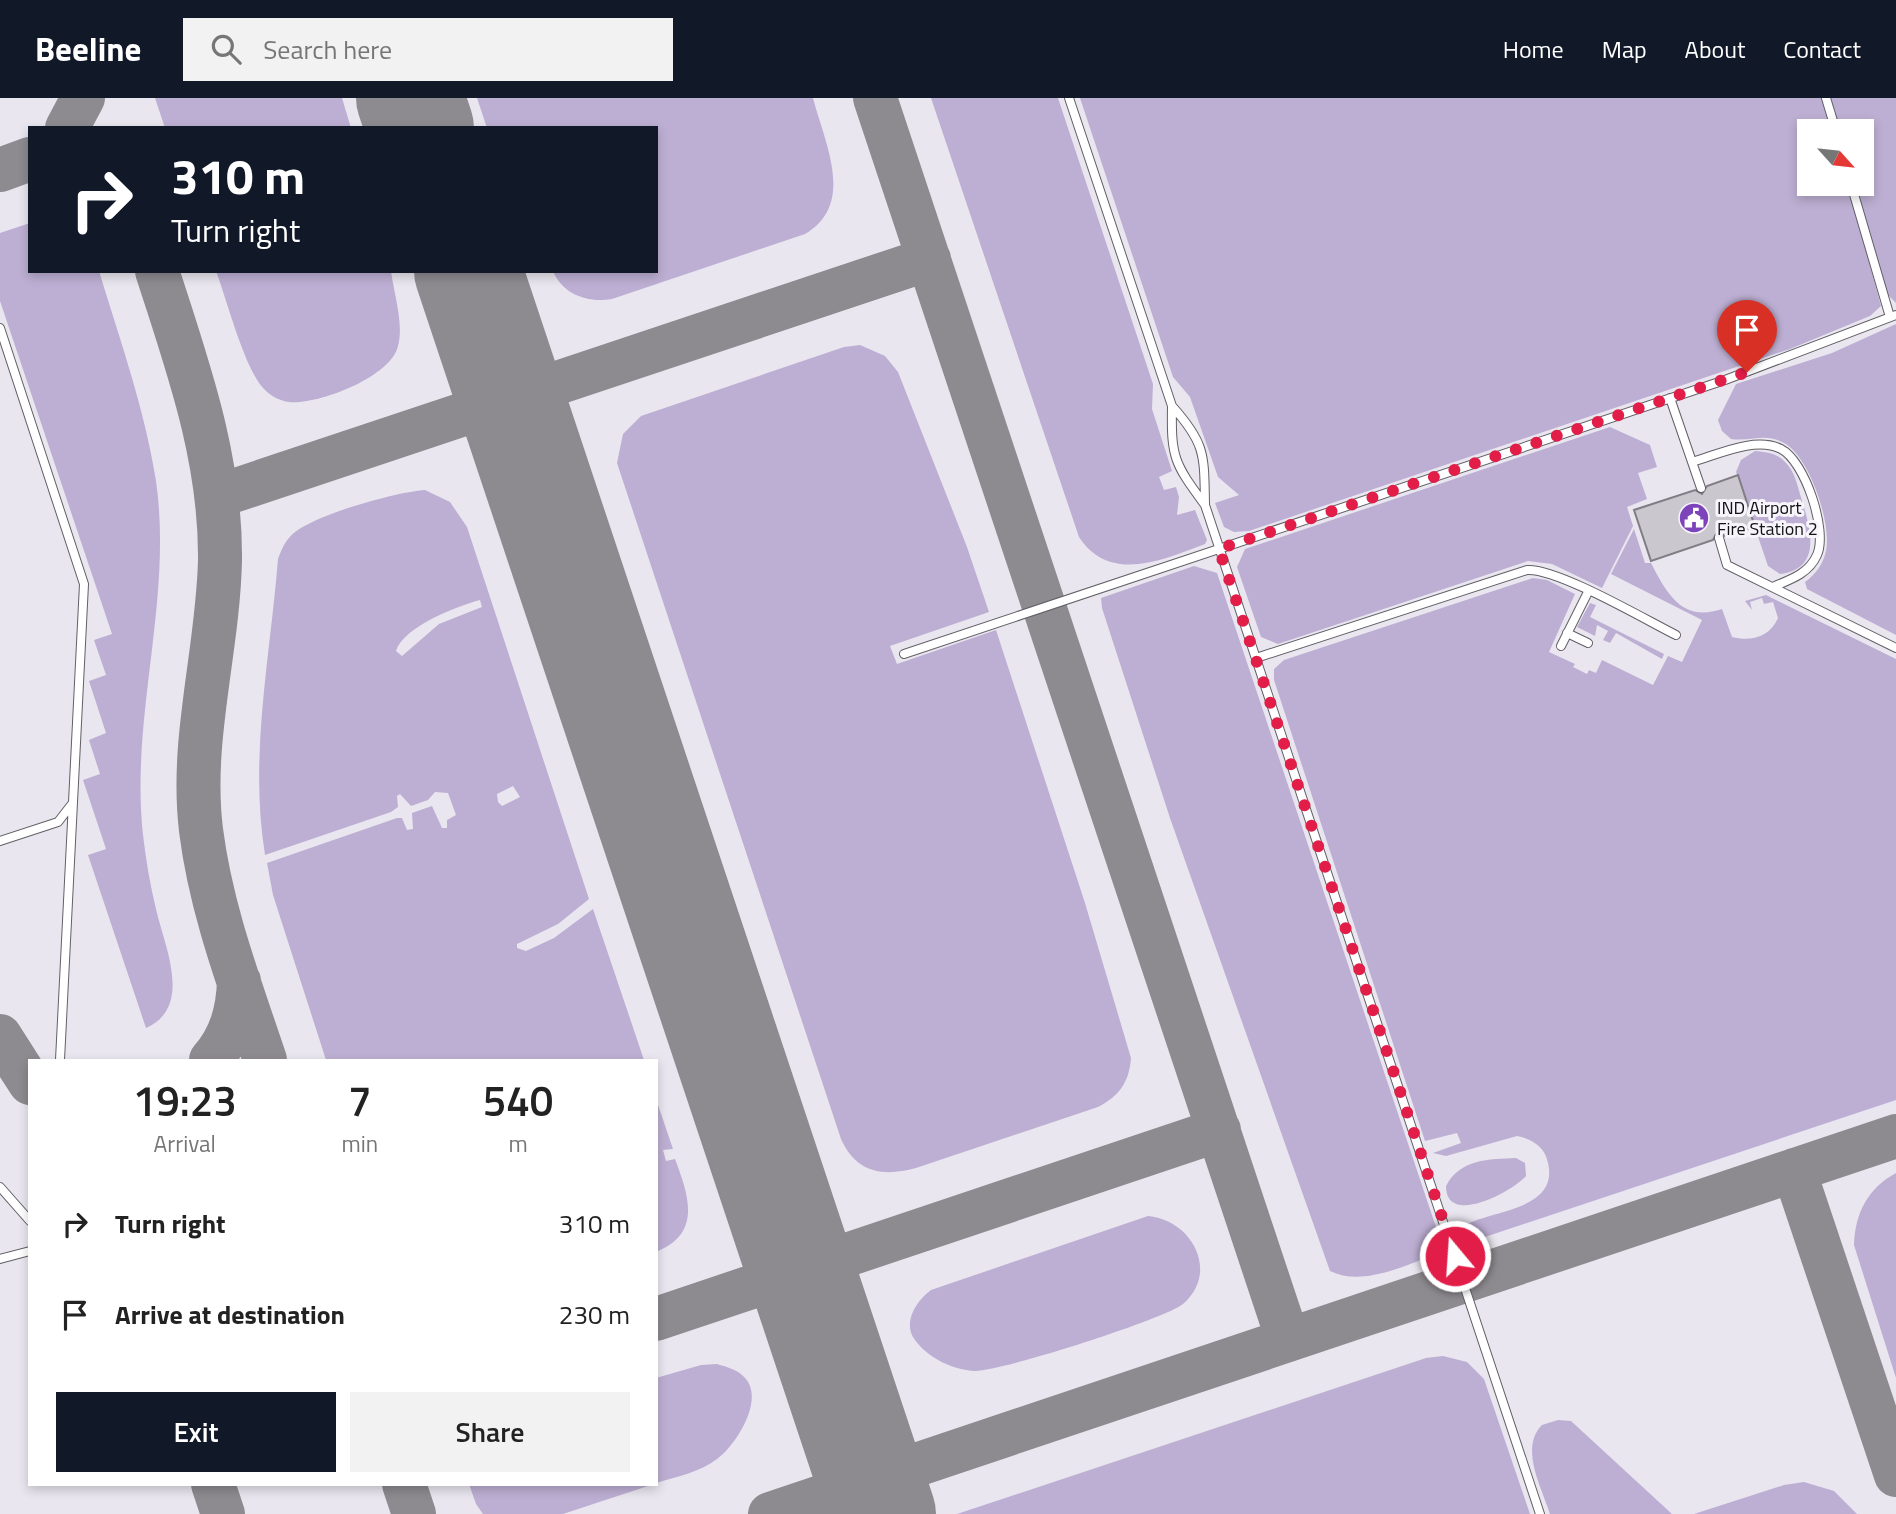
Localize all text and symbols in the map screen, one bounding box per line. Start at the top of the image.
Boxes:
search box [183,18,673,81]
text: Beeline [35,24,141,74]
icon: search [207,30,245,68]
text: Search here [263,30,392,69]
text: Home [1503,31,1564,67]
text: Map [1602,31,1647,67]
text: About [1685,31,1745,67]
text: Contact [1783,31,1861,67]
north arrow [1797,119,1874,196]
map controls [1797,119,1874,196]
text: 310 m [171,138,305,213]
icon: right [56,154,147,245]
text: Turn right [171,206,300,254]
pin [1717,300,1777,372]
icon: arrive [1728,311,1766,349]
place label: IND Airport Fire Station 2 [1717,494,1818,542]
public building icon: IND Airport Fire Station 2 [1677,501,1711,535]
text: 19:23 [133,1068,237,1132]
text: 7 [348,1068,372,1132]
text: 540 [483,1068,553,1132]
text: Arrival [154,1126,216,1161]
text: min [341,1126,378,1161]
text: m [508,1126,528,1161]
text: Turn right [115,1204,226,1243]
text: 310 m [559,1204,630,1243]
icon: right [56,1205,94,1243]
position arrow [1418,1219,1492,1293]
text: Arrive at destination [115,1295,345,1334]
text: 230 m [559,1295,630,1334]
icon: arrive [56,1296,94,1334]
button: Exit [56,1392,336,1472]
button: Share [350,1392,630,1472]

